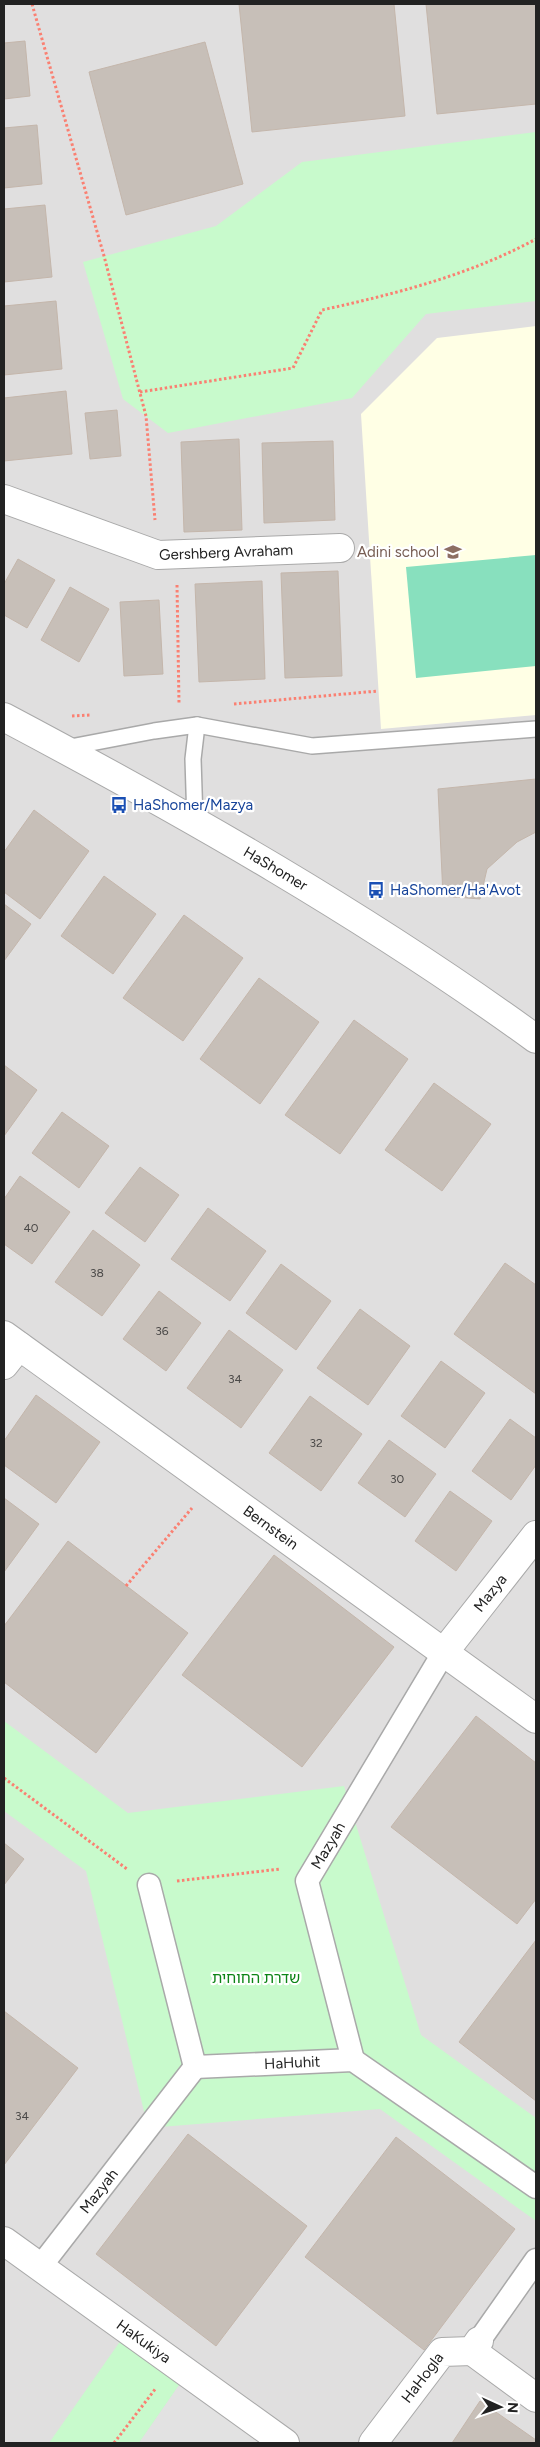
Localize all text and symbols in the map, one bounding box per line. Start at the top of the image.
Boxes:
street label: Gershberg Avraham [159,541,293,564]
school or university icon: Adini school [443,542,463,562]
place label: Adini school [357,543,439,561]
bus stop icon: HaShomer/Mazya [109,795,129,815]
place label: HaShomer/Mazya [133,796,253,814]
street label: HaShomer [240,843,311,895]
bus stop icon: HaShomer/Ha'Avot [366,880,386,900]
place label: HaShomer/Ha'Avot [390,881,521,899]
house number: 40 [23,1221,39,1235]
house number: 38 [90,1266,104,1280]
house number: 36 [155,1324,169,1338]
house number: 34 [228,1372,243,1386]
house number: 32 [309,1436,323,1450]
house number: 30 [390,1472,404,1486]
street label: Bernstein [240,1502,302,1553]
street label: Mazya [470,1571,511,1616]
street label: Mazyah [307,1819,349,1872]
park label: שדרת החוחית [212,1969,300,1987]
street label: HaHuhit [264,2052,321,2073]
house number: 34 [15,2109,30,2123]
street label: Mazyah [76,2165,122,2217]
street label: HaKukiya [113,2316,174,2367]
street label: HaHogla [398,2349,447,2406]
north arrow [475,2382,525,2432]
text: N [504,2402,521,2414]

